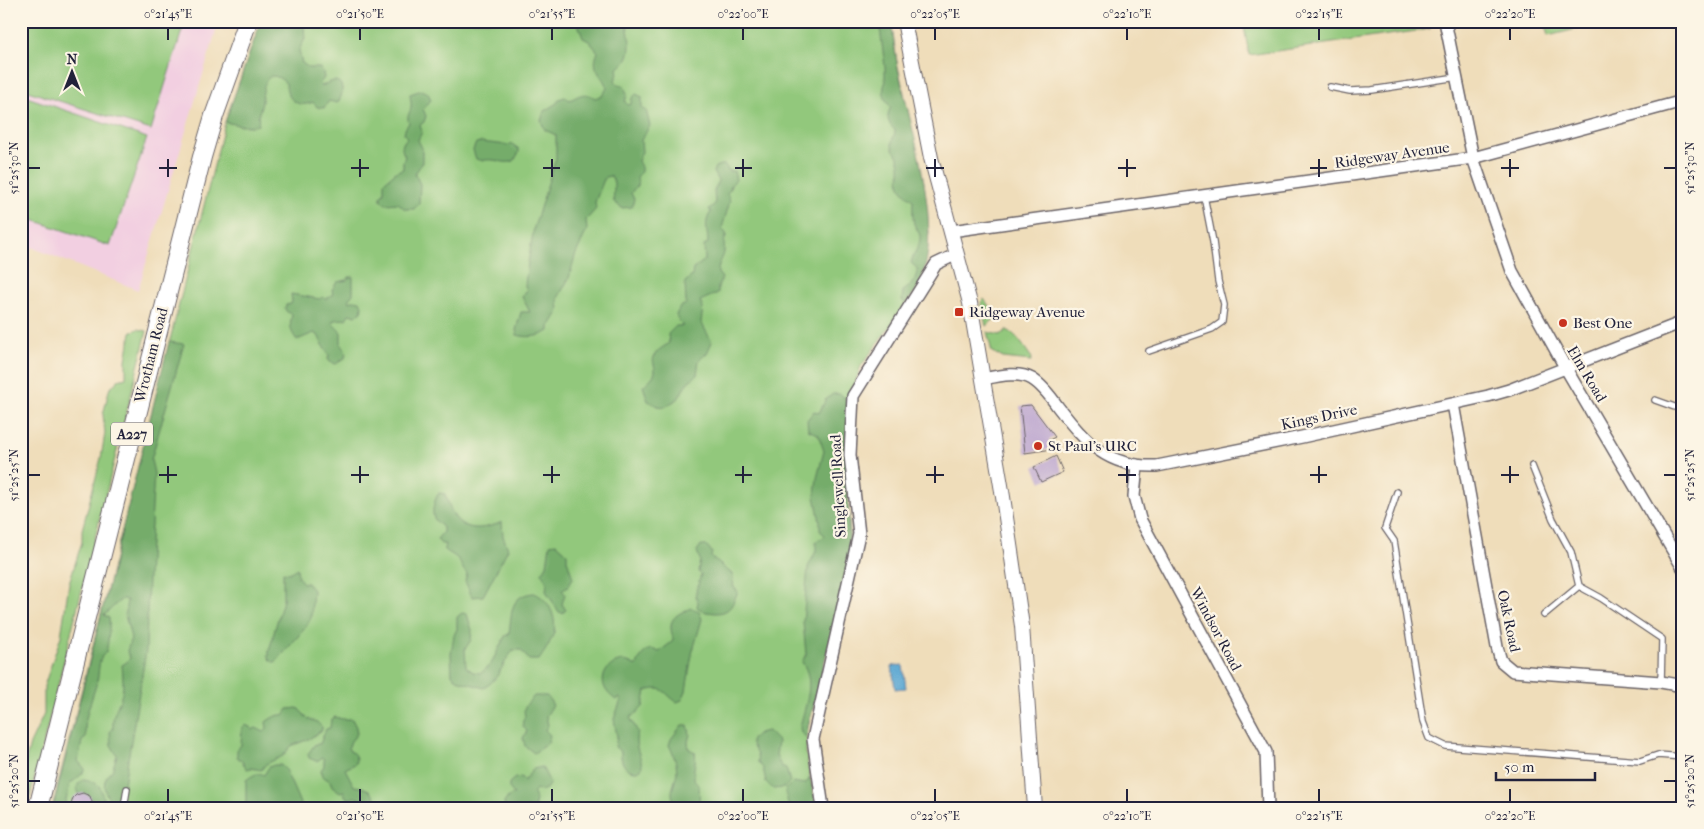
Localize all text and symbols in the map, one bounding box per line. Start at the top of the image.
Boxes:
text: 0°21'45"E [144,7,192,21]
text: 0°21'50"E [336,7,384,21]
text: 0°21'55"E [529,7,575,21]
text: 0°22'00"E [717,7,769,21]
text: 0°22'05"E [910,7,960,21]
text: 0°22'10"E [1103,7,1151,21]
text: 0°22'15"E [1295,7,1343,21]
text: 0°22'20"E [1485,7,1535,21]
north arrow [48,48,98,98]
text: N [67,51,78,68]
street label: Ridgeway Avenue [1333,138,1451,172]
text: 51°25'30"N [7,141,21,195]
text: 51°25'30"N [1683,141,1697,195]
place label: Ridgeway Avenue [969,303,1086,321]
street label: Wrotham Road [130,305,172,405]
marker: Ridgeway Avenue [953,306,965,318]
place label: Best One [1573,314,1633,332]
marker: Best One [1557,317,1569,329]
street label: Elm Road [1563,343,1611,406]
street label: Kings Drive [1279,400,1359,434]
road number: A227 [111,422,153,446]
street label: Singlewell Road [826,433,850,538]
place label: St Paul's URC [1048,437,1137,455]
marker: St Paul's URC [1032,440,1044,452]
text: 51°25'25"N [7,449,21,501]
text: 51°25'25"N [1683,449,1697,501]
street label: Windsor Road [1186,583,1246,675]
street label: Oak Road [1494,588,1525,655]
scale bar [1496,749,1595,781]
text: 51°25'20"N [7,754,21,808]
text: 51°25'20"N [1683,754,1697,808]
text: 50 m [1504,758,1535,776]
text: 0°21'45"E [144,809,192,823]
text: 0°21'50"E [336,809,384,823]
text: 0°21'55"E [529,809,575,823]
text: 0°22'00"E [717,809,769,823]
text: 0°22'05"E [910,809,960,823]
text: 0°22'10"E [1103,809,1151,823]
text: 0°22'15"E [1295,809,1343,823]
text: 0°22'20"E [1485,809,1535,823]

